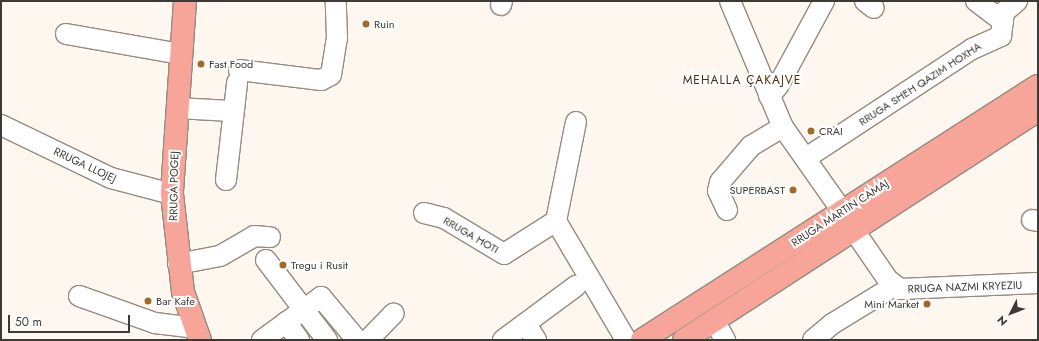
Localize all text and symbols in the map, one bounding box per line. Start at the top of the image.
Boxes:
place label: Ruin [374,17,395,31]
marker: Ruin [361,19,371,29]
street label: RRUGA SHEH QAZIM HOXHA [856,39,984,129]
place label: Fast Food [209,57,253,71]
marker: Fast Food [196,59,206,69]
district label: MEHALLA ÇAKAJVE [683,74,801,88]
place label: CRAI [819,124,843,138]
marker: CRAI [806,126,816,136]
street label: RRUGA LLOJEJ [52,145,118,185]
street label: RRUGA POGEJ [167,151,181,221]
street label: RRUGA MARTIN CAMAJ [789,177,891,249]
place label: SUPERBAST [729,183,785,197]
marker: SUPERBAST [788,185,798,195]
street label: RRUGA HOTI [441,214,501,256]
place label: Tregu i Rusit [291,258,348,272]
marker: Tregu i Rusit [278,260,288,270]
street label: RRUGA NAZMI KRYEZIU [907,278,1023,296]
north arrow [991,293,1031,333]
place label: Bar Kafe [156,294,195,308]
marker: Bar Kafe [143,296,153,306]
place label: Mini Market [864,297,919,311]
marker: Mini Market [922,299,932,309]
scale bar [10,307,132,333]
text: N [993,312,1011,330]
text: 50 m [15,313,42,331]

